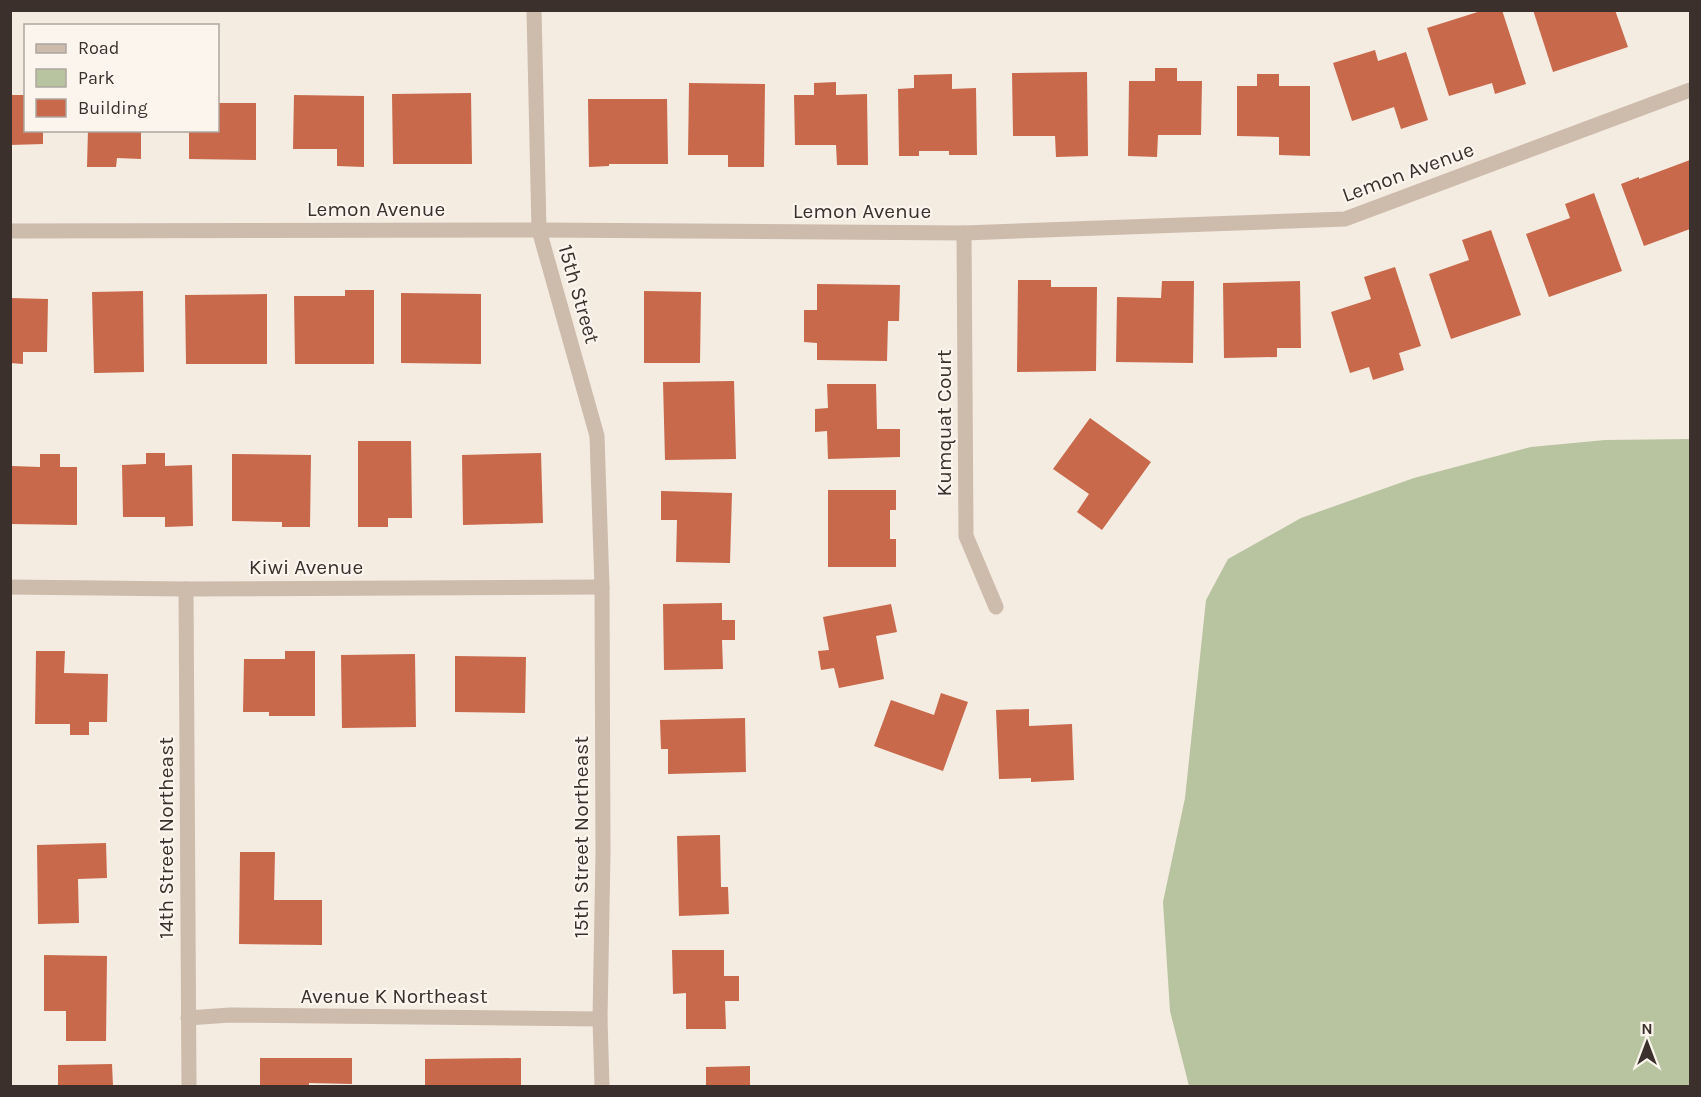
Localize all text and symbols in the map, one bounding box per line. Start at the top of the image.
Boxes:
legend [24,24,219,132]
text: Road [78,37,119,59]
text: Park [78,67,115,89]
text: Building [78,97,148,119]
street label: Lemon Avenue [1339,137,1477,207]
street label: Lemon Avenue [307,197,445,221]
street label: Lemon Avenue [793,199,931,223]
street label: 15th Street [553,242,605,346]
street label: Kumquat Court [932,349,956,497]
street label: Kiwi Avenue [249,555,363,579]
street label: 15th Street Northeast [569,736,593,938]
street label: 14th Street Northeast [154,737,178,939]
street label: Avenue K Northeast [300,984,488,1008]
north arrow [1617,1013,1677,1073]
text: N [1641,1019,1653,1038]

